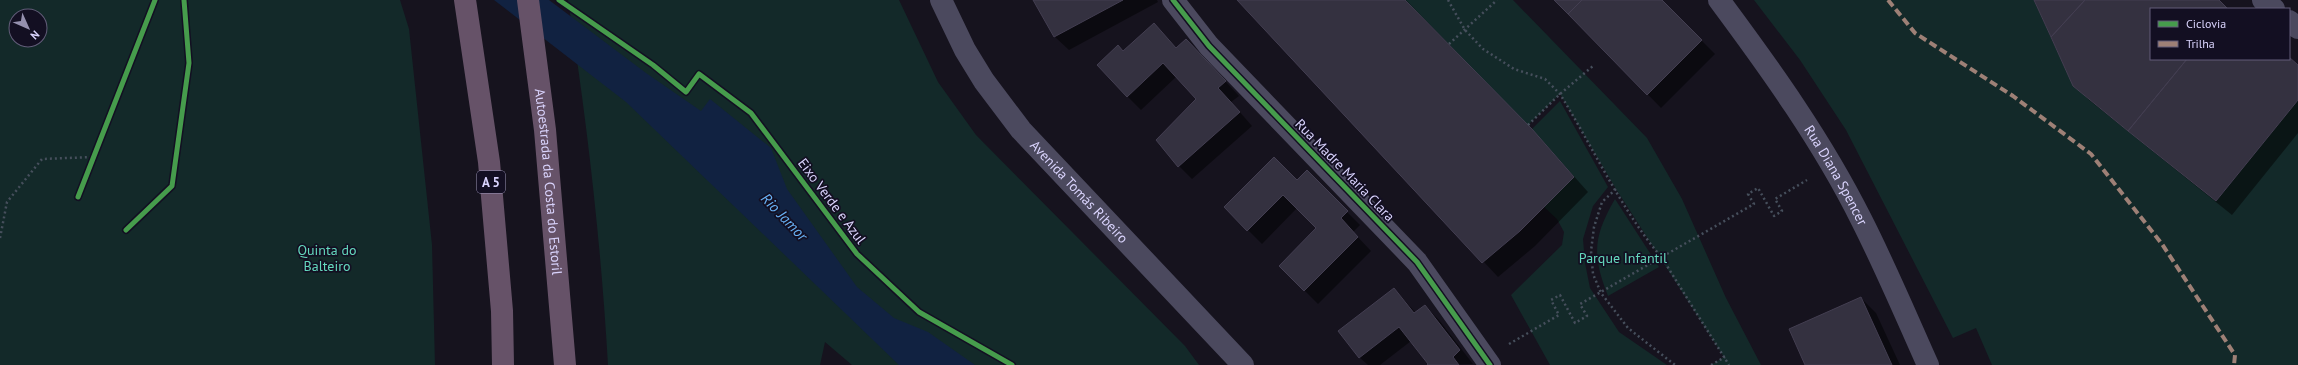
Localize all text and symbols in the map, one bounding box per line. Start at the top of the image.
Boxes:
north arrow [8,8,48,48]
legend [2150,8,2290,60]
text: Ciclovia [2186,16,2226,31]
text: N [28,28,43,43]
text: Trilha [2186,36,2215,51]
street label: Autoestrada da Costa do Estoril [531,87,566,276]
street label: Rua Madre Maria Clara [1291,115,1399,225]
street label: Rua Diana Spencer [1800,122,1872,228]
street label: Avenida Tomás Ribeiro [1026,136,1132,247]
street label: Eixo Verde e Azul [794,155,870,247]
road number: A 5 [477,171,505,193]
water label: Rio Jamor [757,189,812,245]
park label: Quinta do Balteiro [298,241,357,275]
park label: Parque Infantil [1579,249,1667,267]

